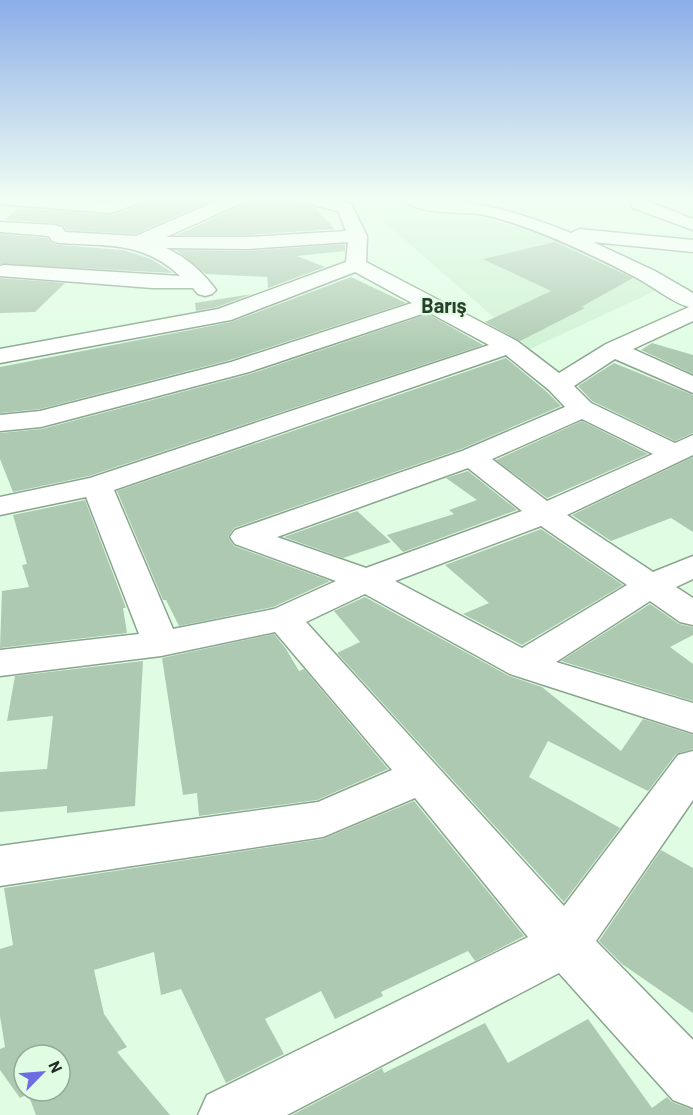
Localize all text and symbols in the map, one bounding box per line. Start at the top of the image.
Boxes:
district label: Barış [421,293,467,317]
north arrow [12,1043,72,1103]
text: N [45,1058,67,1075]

